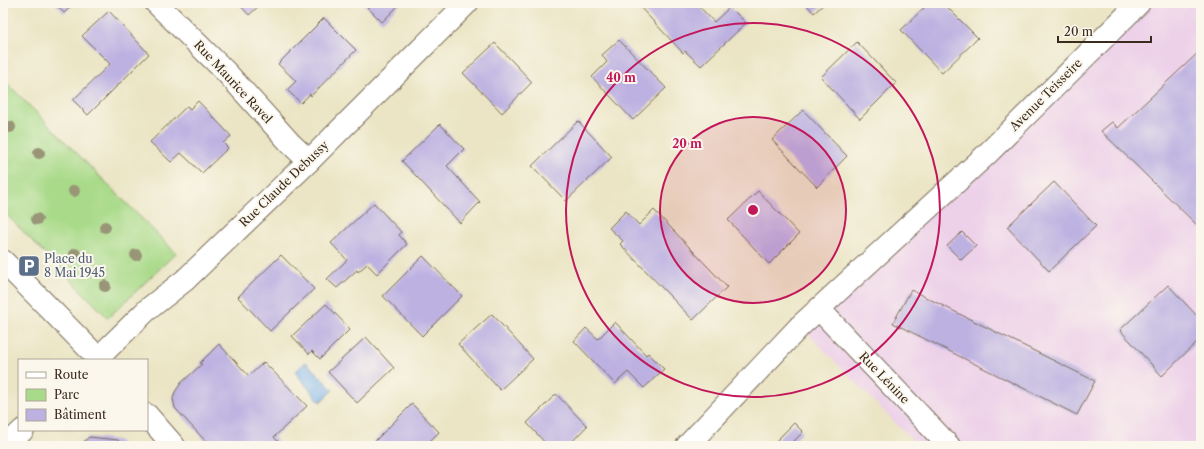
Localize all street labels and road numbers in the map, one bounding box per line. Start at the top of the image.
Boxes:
street label: Rue Maurice Ravel [191,37,276,127]
street label: Avenue Teisseire [1006,55,1085,135]
street label: Rue Claude Debussy [236,137,332,230]
street label: Rue Lénine [856,349,913,407]

